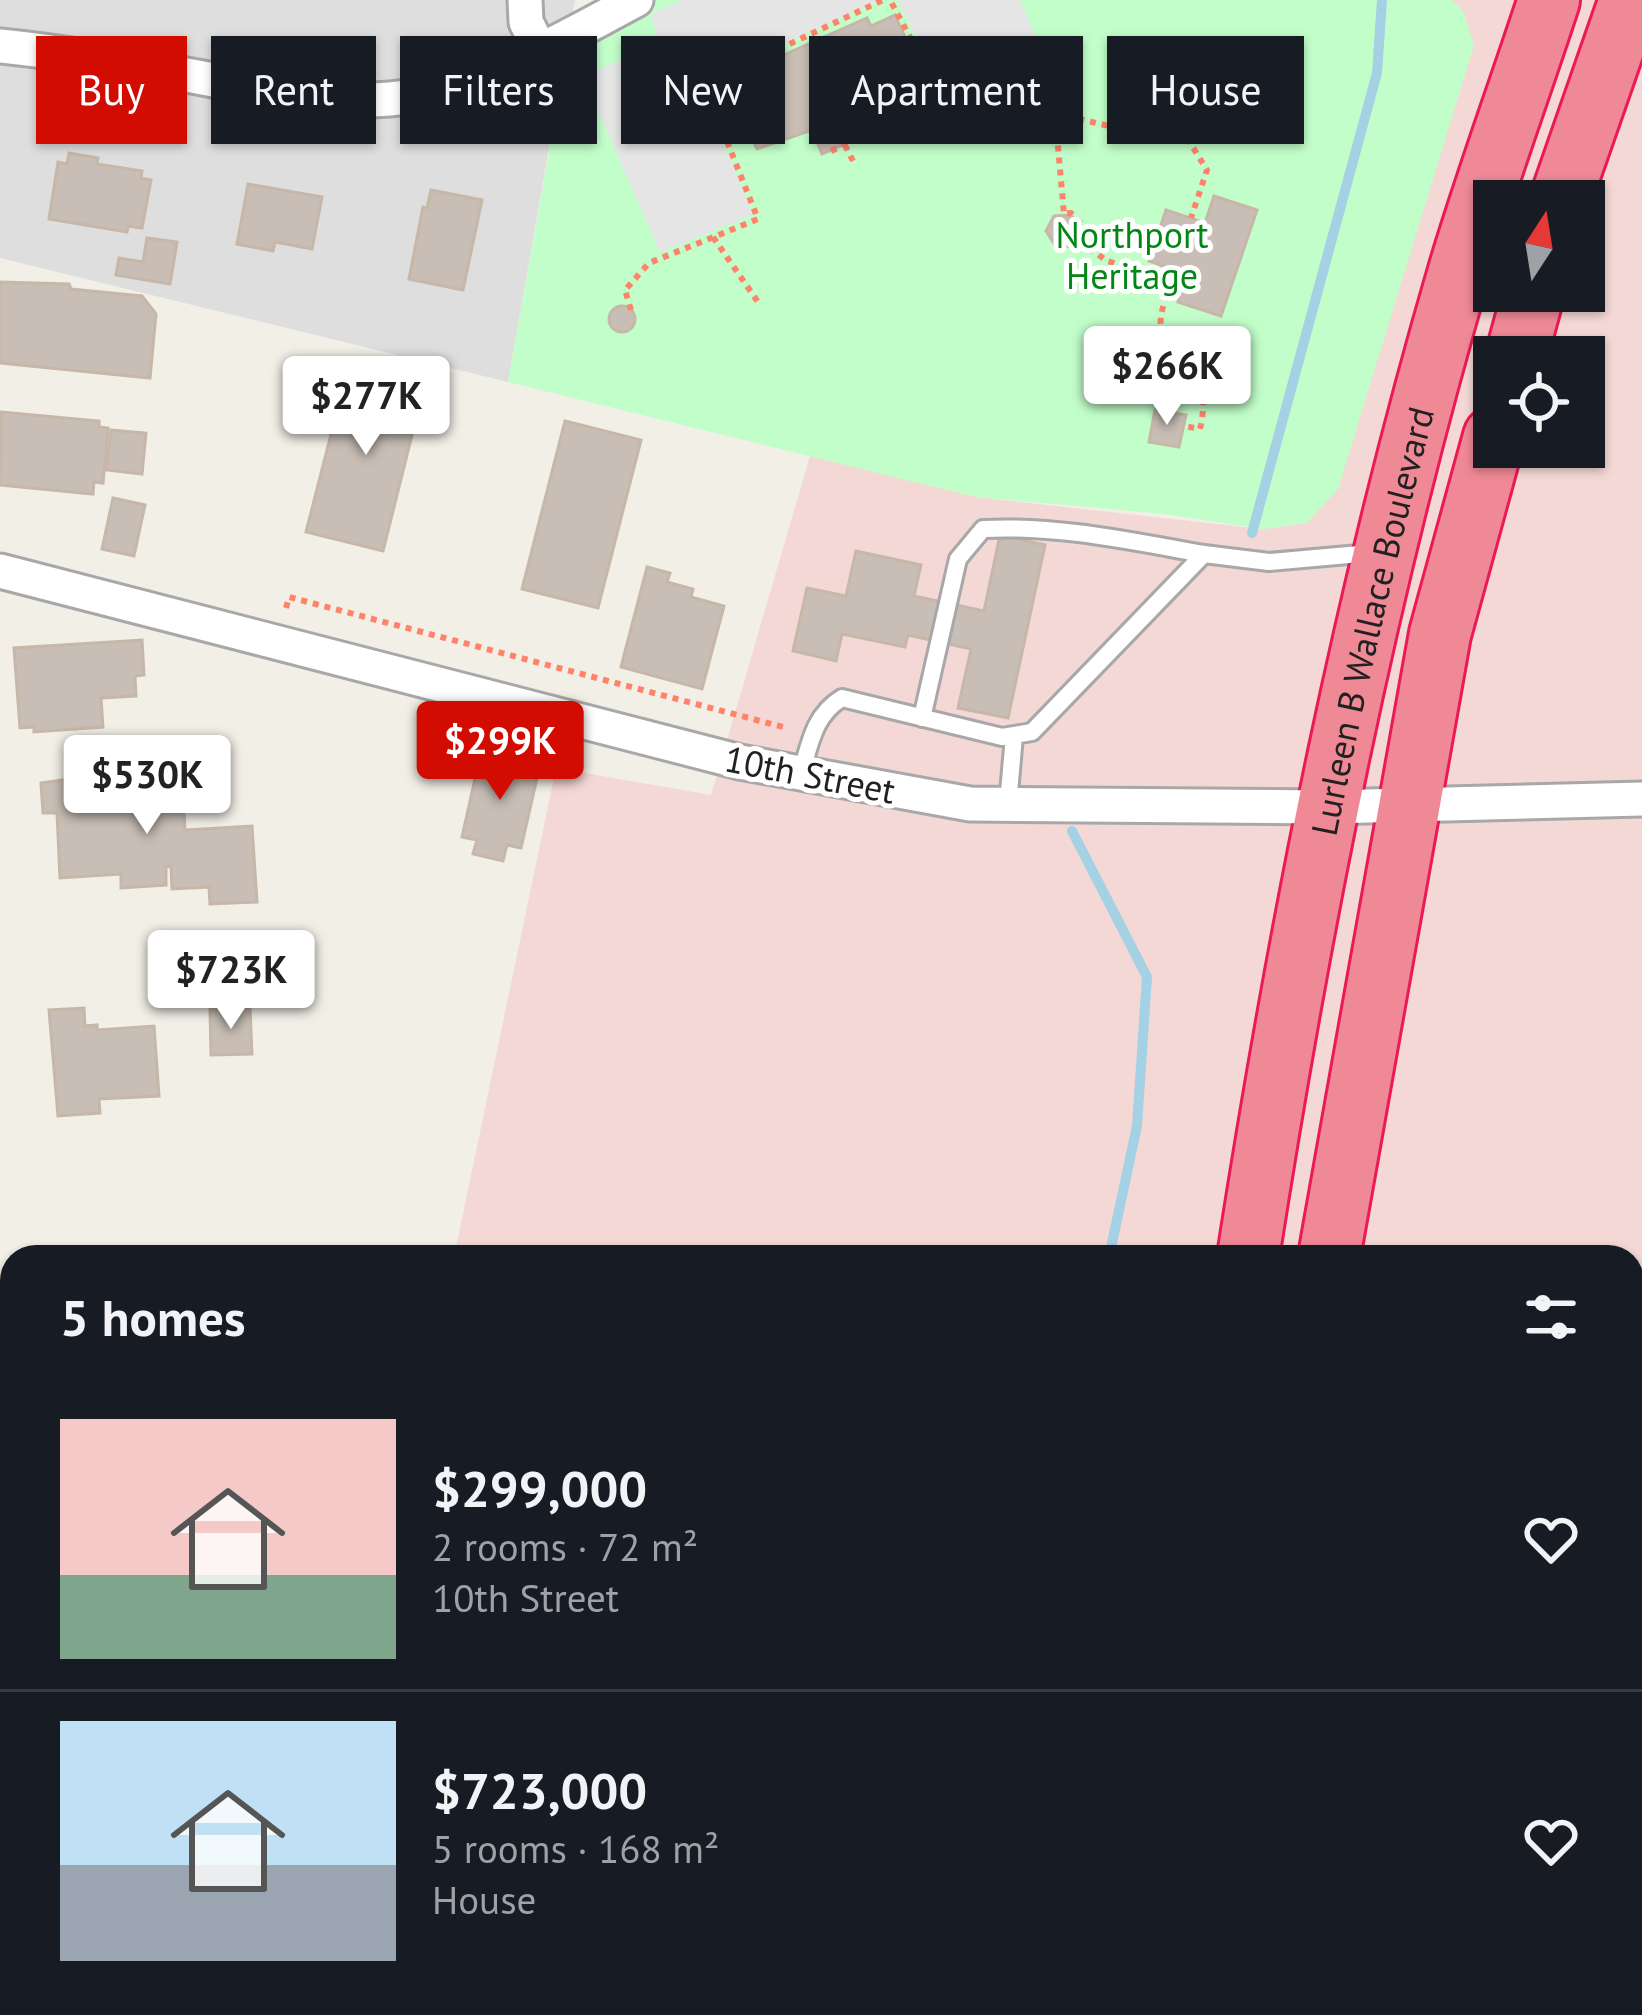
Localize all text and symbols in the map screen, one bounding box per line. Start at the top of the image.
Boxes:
chip: Buy [36,36,187,144]
chip: Rent [211,36,376,144]
chip: Filters [400,36,597,144]
chip: New [621,36,785,144]
chip: Apartment [809,36,1083,144]
chip: House [1107,36,1304,144]
north arrow [1473,180,1605,312]
map controls [1473,180,1605,468]
park label: Northport Heritage [1055,211,1209,299]
pin: $266K [1083,326,1251,428]
button: locate [1473,336,1605,468]
text: $266K [1111,339,1223,390]
pin: $277K [282,356,450,458]
text: $277K [310,369,422,420]
street label: Lurleen B Wallace Boulevard [1299,402,1444,839]
pin: $299K [416,701,584,803]
text: $299K [444,714,556,765]
street label: 10th Street [721,734,899,814]
pin: $530K [63,735,231,837]
text: $530K [91,748,203,799]
pin: $723K [147,930,315,1032]
text: $723K [175,943,287,994]
text: 5 homes [60,1284,246,1350]
icon: filters [1518,1284,1584,1350]
text: $299,000 [432,1455,647,1521]
icon: home [156,1467,300,1611]
icon: heart [1518,1506,1584,1572]
text: 2 rooms · 72 m² [432,1521,698,1572]
text: 10th Street [432,1572,619,1623]
text: $723,000 [432,1757,647,1823]
icon: home [156,1769,300,1913]
icon: heart [1518,1808,1584,1874]
text: 5 rooms · 168 m² [432,1823,719,1874]
text: House [432,1874,536,1925]

